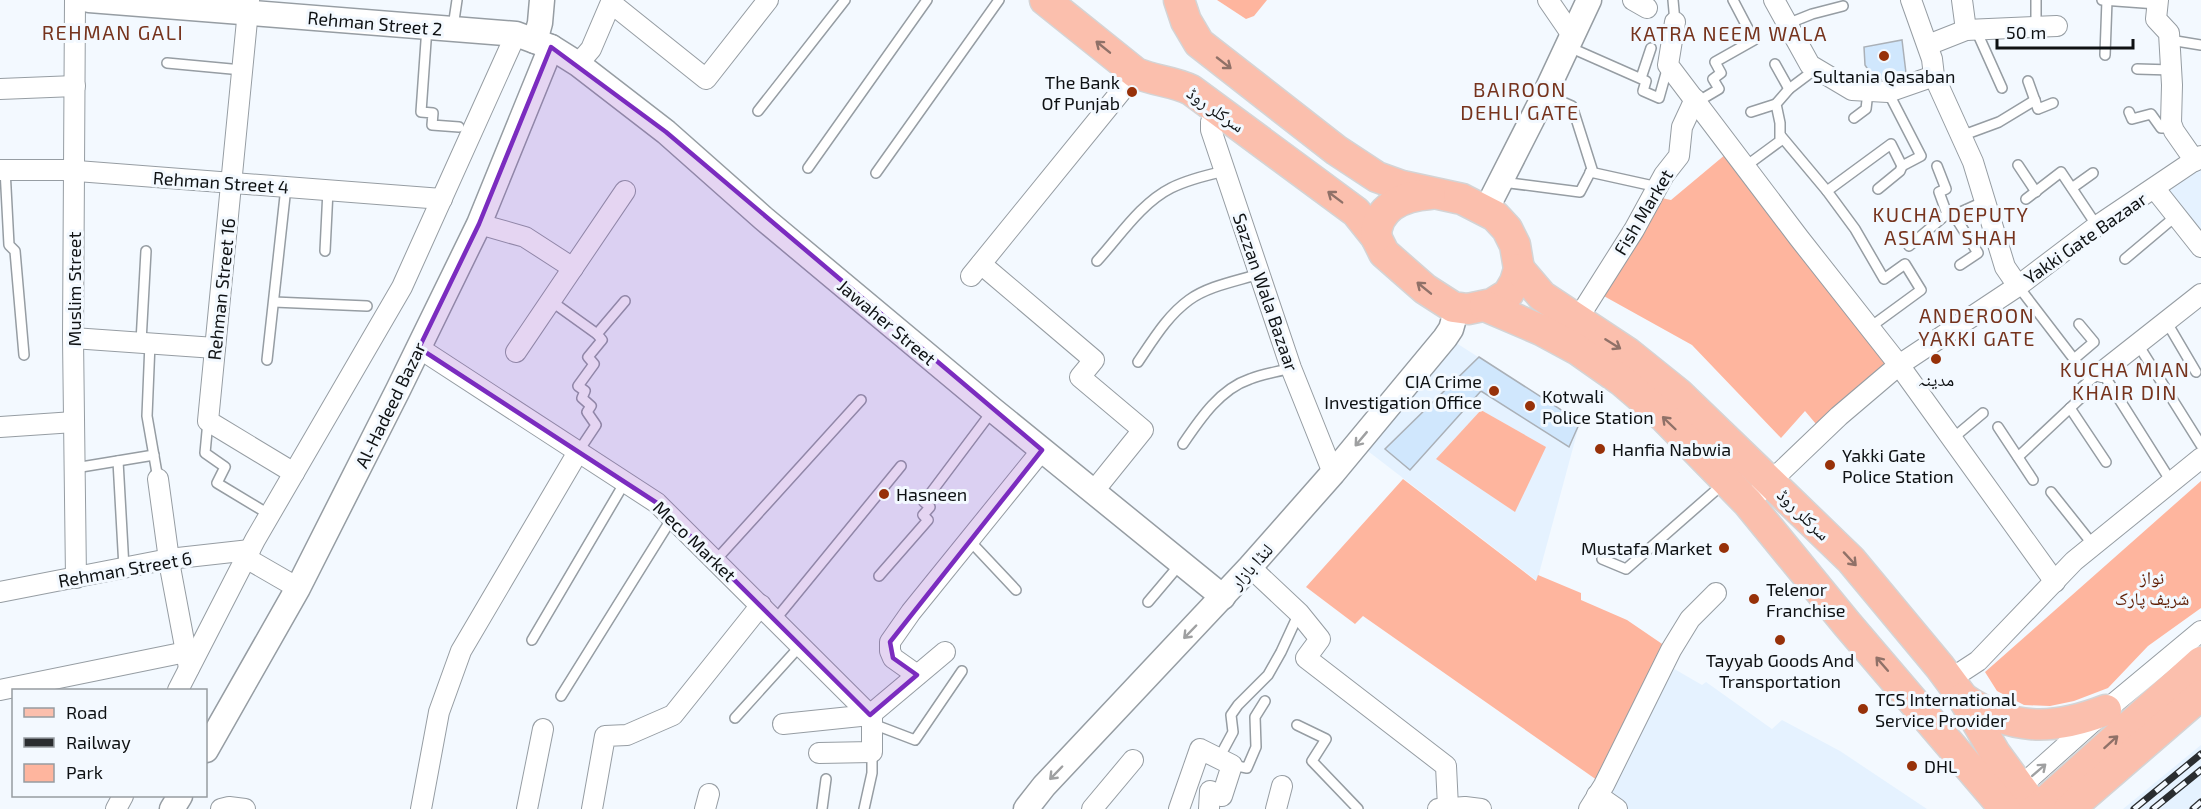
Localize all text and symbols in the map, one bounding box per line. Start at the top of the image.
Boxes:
street label: Rehman Street 2 [307,6,443,40]
scale bar [1997,12,2134,50]
district label: REHMAN GALI [42,20,184,44]
district label: KATRA NEEM WALA [1630,21,1828,45]
text: 50 m [2006,21,2046,43]
one-way arrow [1096,40,1111,54]
marker: Sultania Qasaban [1877,49,1891,63]
one-way arrow [1215,57,1231,70]
place label: Sultania Qasaban [1813,65,1955,87]
place label: The Bank Of Punjab [1041,71,1120,114]
district label: BAIROON DEHLI GATE [1460,77,1580,124]
street label: سرکلر روڈ [1183,81,1249,137]
marker: The Bank Of Punjab [1125,85,1139,99]
street label: Fish Market [1609,165,1677,259]
street label: Rehman Street 4 [152,166,290,198]
street label: Yakki Gate Bazaar [2019,187,2151,289]
one-way arrow [1327,190,1343,203]
district label: KUCHA DEPUTY ASLAM SHAH [1873,202,2029,249]
street label: Sazzan Wala Bazaar [1229,210,1303,374]
street label: Rehman Street 16 [203,217,239,361]
street label: Muslim Street [63,231,85,346]
street label: Jawaher Street [833,274,941,370]
one-way arrow [1416,281,1432,294]
district label: ANDEROON YAKKI GATE [1918,303,2036,350]
street label: Al-Hadeed Bazar [350,338,430,472]
one-way arrow [1604,338,1621,350]
marker: مدینہ [1929,352,1943,366]
district label: KUCHA MIAN KHAIR DIN [2060,357,2190,404]
place label: مدینہ [1918,368,1954,390]
place label: CIA Crime Investigation Office [1324,370,1482,413]
marker: CIA Crime Investigation Office [1487,384,1501,398]
place label: Kotwali Police Station [1542,385,1654,428]
marker: Kotwali Police Station [1523,399,1537,413]
one-way arrow [1662,416,1677,431]
one-way arrow [1354,431,1368,446]
place label: Hanfia Nabwia [1612,438,1731,460]
marker: Hanfia Nabwia [1593,442,1607,456]
place label: Yakki Gate Police Station [1842,444,1954,487]
marker: Yakki Gate Police Station [1823,458,1837,472]
place label: Hasneen [896,483,967,505]
street label: سرکلر روڈ [1773,483,1835,545]
marker: Hasneen [877,487,891,501]
street label: Meco Market [649,496,741,586]
place label: Mustafa Market [1581,537,1712,559]
street label: لنڈا بازار [1224,539,1278,594]
marker: Mustafa Market [1717,541,1731,555]
street label: Rehman Street 6 [56,546,194,592]
one-way arrow [1843,552,1857,567]
park label: نواز شریف پارک [2115,566,2189,610]
place label: Telenor Franchise [1766,578,1846,621]
marker: Telenor Franchise [1747,592,1761,606]
one-way arrow [1184,624,1198,639]
marker: Tayyab Goods And Transportation [1773,633,1787,647]
place label: Tayyab Goods And Transportation [1706,649,1854,692]
one-way arrow [1875,656,1889,671]
place label: TCS International Service Provider [1875,688,2017,731]
legend [12,689,207,797]
text: Road [66,701,107,723]
marker: TCS International Service Provider [1856,702,1870,716]
text: Railway [66,731,131,753]
one-way arrow [2103,735,2118,749]
place label: DHL [1924,755,1957,777]
marker: DHL [1905,759,1919,773]
text: Park [66,761,103,783]
one-way arrow [2031,763,2047,776]
one-way arrow [1049,766,1063,781]

